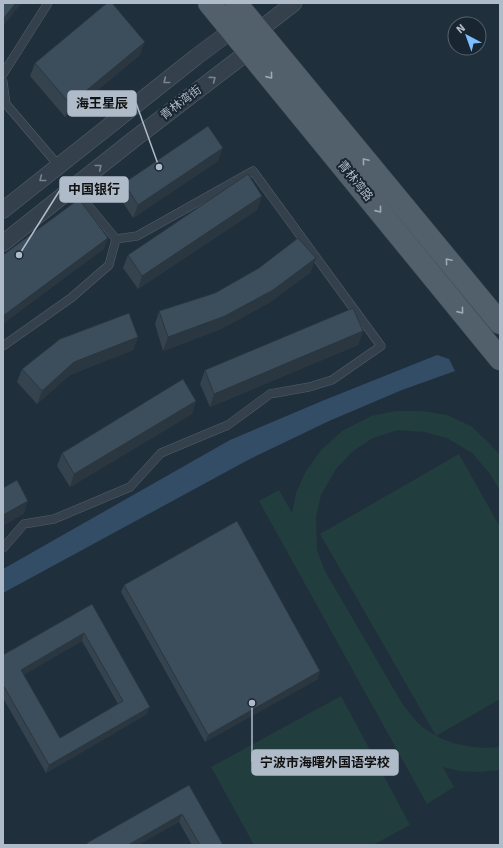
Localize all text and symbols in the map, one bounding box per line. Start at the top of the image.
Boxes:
north arrow [447,16,487,56]
text: N [454,21,468,36]
one-way arrow [265,72,272,79]
one-way arrow [209,76,216,83]
one-way arrow [163,77,170,84]
street label: 青林湾街 [157,83,205,123]
callout: 海王星辰 [68,91,136,116]
text: 海王星辰 [76,96,128,112]
street label: 青林湾路 [334,158,376,204]
one-way arrow [363,158,370,165]
one-way arrow [95,164,102,171]
one-way arrow [39,175,46,182]
callout: 中国银行 [60,177,128,202]
text: 中国银行 [68,182,120,198]
one-way arrow [374,205,381,212]
one-way arrow [446,258,453,266]
one-way arrow [456,306,463,313]
callout: 宁波市海曙外国语学校 [252,750,398,775]
text: 宁波市海曙外国语学校 [260,755,390,771]

